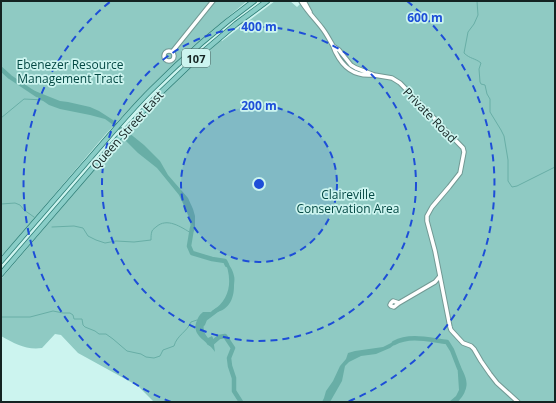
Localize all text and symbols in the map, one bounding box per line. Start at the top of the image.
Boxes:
text: 600 m [407,9,443,26]
text: 400 m [241,18,277,35]
road number: 107 [182,49,210,67]
park label: Ebenezer Resource Management Tract [16,56,124,87]
street label: Private Road [399,84,461,146]
street label: Queen Street East [87,87,167,173]
text: 200 m [241,97,277,114]
centre of rings [252,177,266,191]
park label: Claireville Conservation Area [296,186,400,217]

